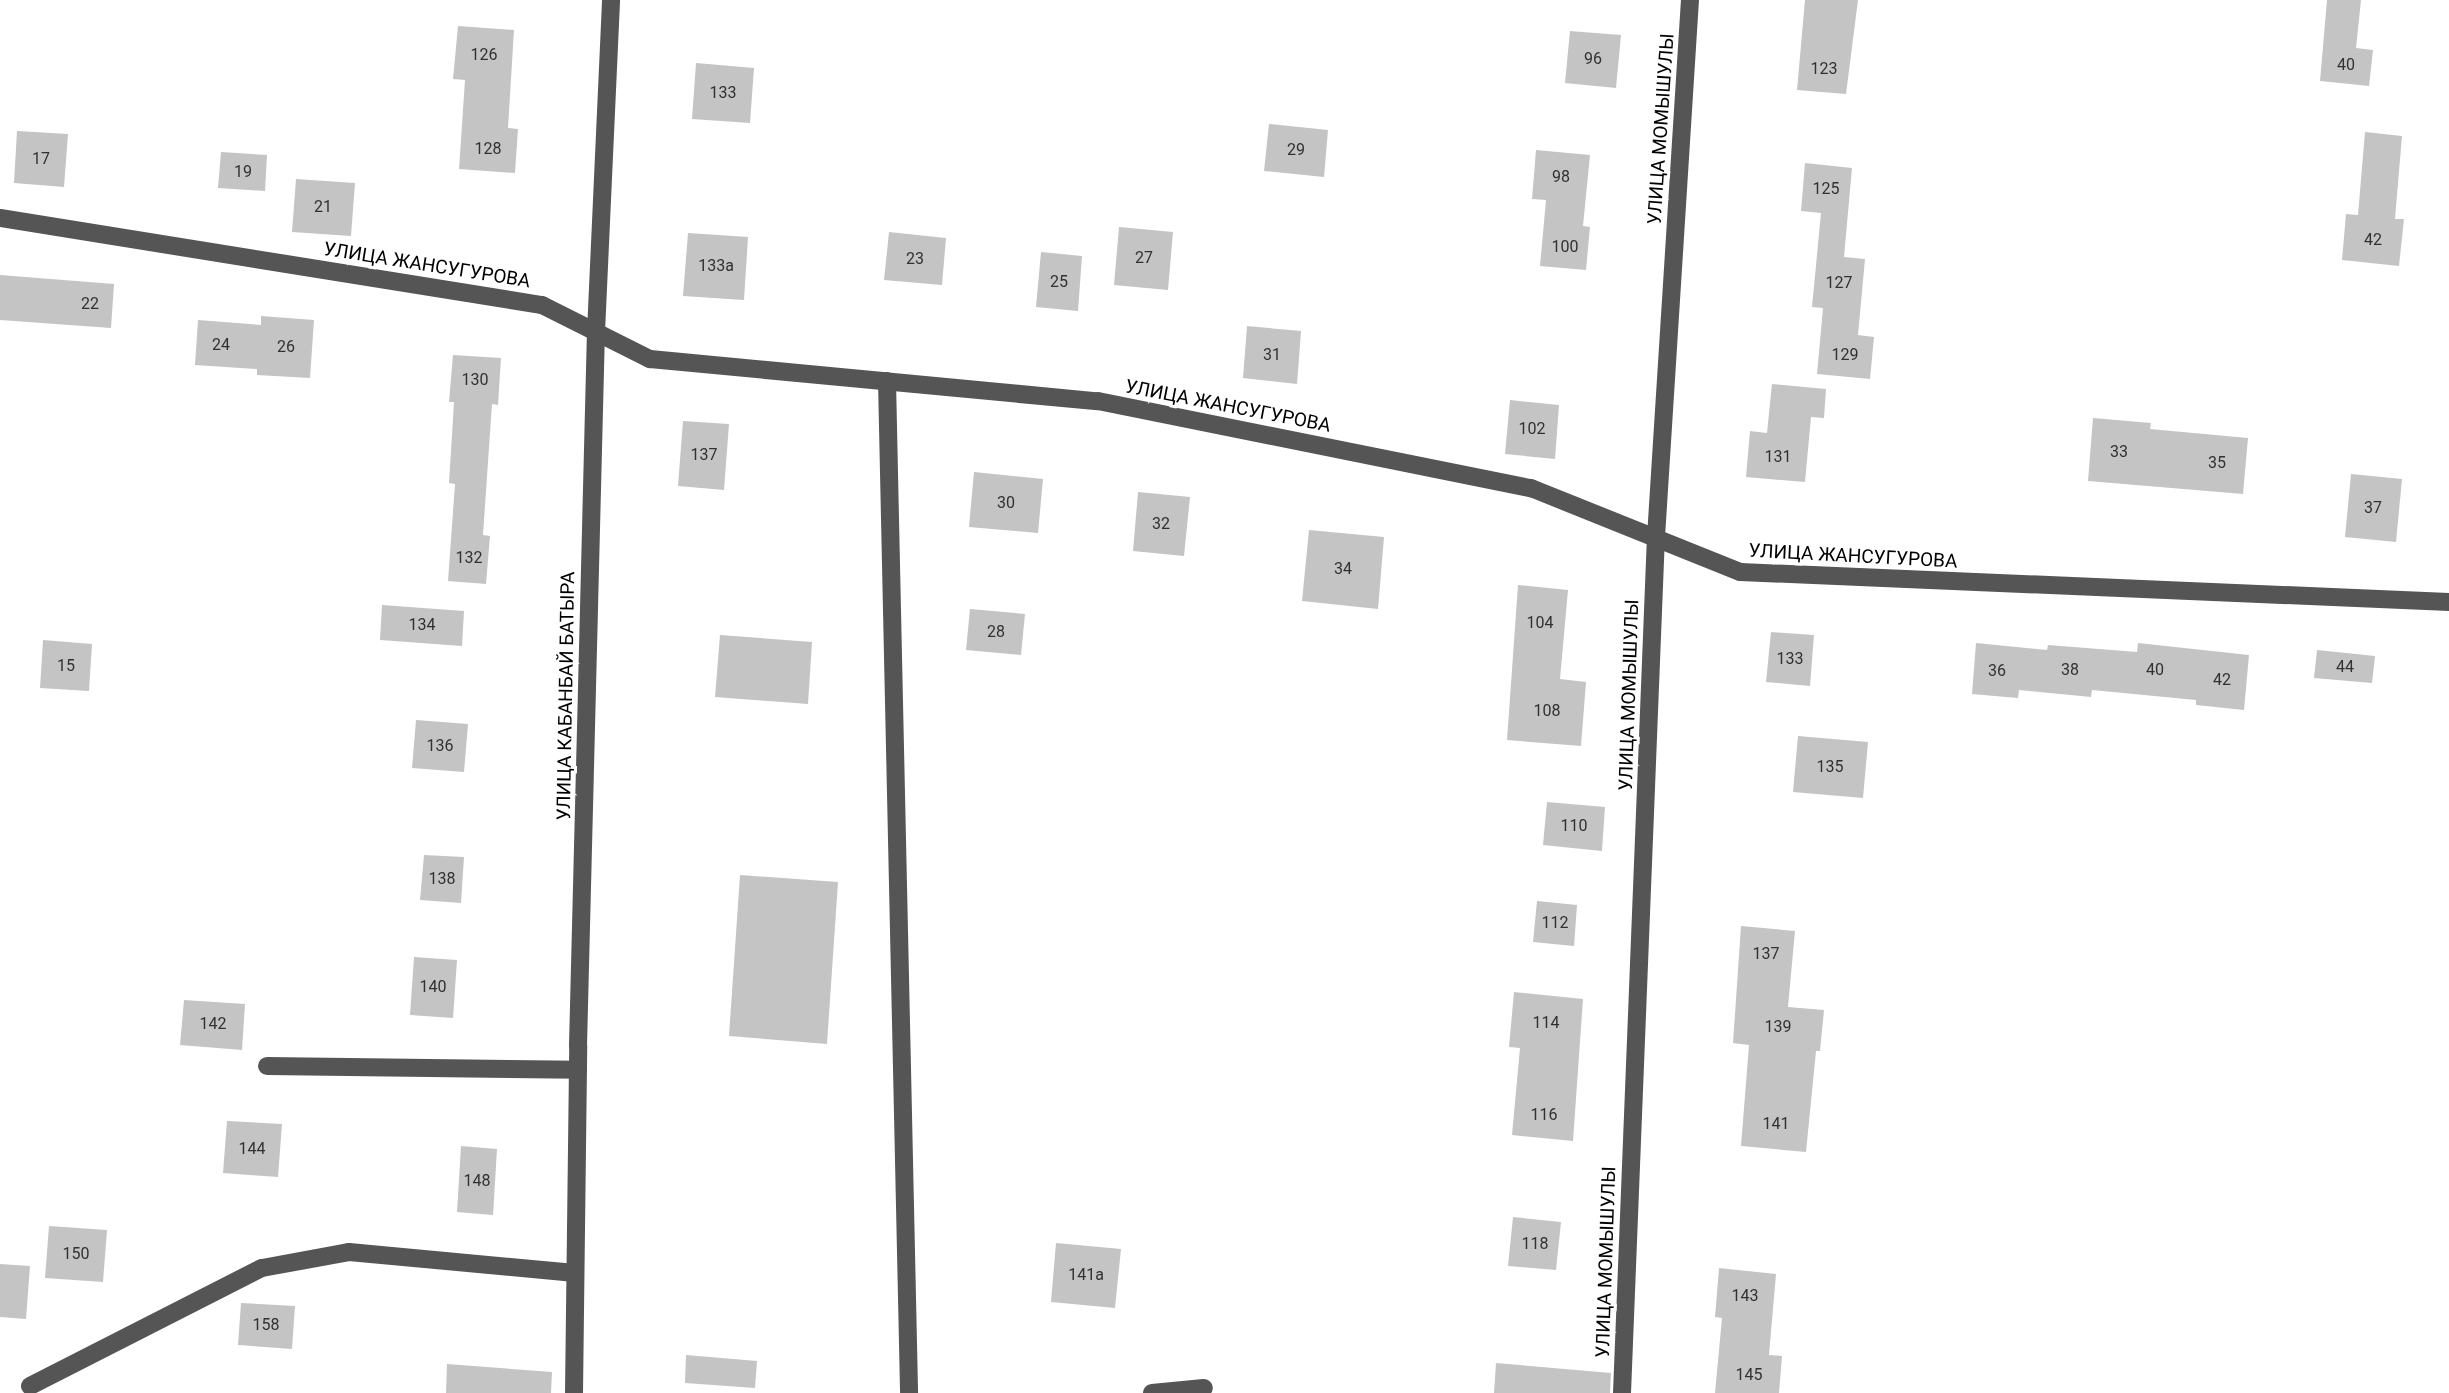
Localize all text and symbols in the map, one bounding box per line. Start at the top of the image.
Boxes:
street label: УЛИЦА МОМЫШУЛЫ [1643,33,1679,225]
house number: 126 [471,45,497,65]
house number: 96 [1584,49,1602,69]
house number: 40 [2337,55,2355,75]
house number: 123 [1811,59,1837,79]
house number: 133 [710,83,736,103]
house number: 128 [475,139,501,159]
house number: 29 [1287,140,1305,160]
house number: 17 [32,149,50,169]
house number: 19 [234,162,252,182]
house number: 98 [1552,167,1570,187]
house number: 125 [1813,179,1839,199]
house number: 21 [314,197,332,217]
house number: 42 [2364,230,2382,250]
street label: УЛИЦА ЖАНСУГУРОВА [322,237,532,293]
house number: 100 [1552,237,1578,257]
house number: 27 [1135,248,1153,268]
house number: 23 [906,249,924,269]
house number: 133а [698,256,734,276]
house number: 25 [1050,272,1068,292]
house number: 127 [1826,273,1852,293]
house number: 22 [81,294,99,314]
house number: 24 [212,335,230,355]
house number: 26 [277,337,295,357]
house number: 31 [1263,345,1281,365]
house number: 129 [1832,345,1858,365]
house number: 130 [462,370,488,390]
street label: УЛИЦА ЖАНСУГУРОВА [1123,375,1333,437]
house number: 102 [1519,419,1545,439]
house number: 33 [2110,442,2128,462]
house number: 137 [691,445,717,465]
house number: 131 [1765,447,1791,467]
house number: 35 [2208,453,2226,473]
house number: 30 [997,493,1015,513]
house number: 37 [2364,498,2382,518]
house number: 32 [1152,514,1170,534]
street label: УЛИЦА ЖАНСУГУРОВА [1748,539,1958,573]
house number: 132 [456,548,482,568]
house number: 34 [1334,559,1352,579]
street label: УЛИЦА КАБАНБАЙ БАТЫРА [552,571,580,821]
street label: УЛИЦА МОМЫШУЛЫ [1614,599,1644,791]
house number: 104 [1527,613,1553,633]
house number: 134 [409,615,435,635]
house number: 28 [987,622,1005,642]
house number: 133 [1777,649,1803,669]
house number: 15 [57,656,75,676]
house number: 44 [2336,657,2354,677]
house number: 38 [2061,660,2079,680]
house number: 40 [2146,660,2164,680]
house number: 36 [1988,661,2006,681]
house number: 42 [2213,670,2231,690]
house number: 108 [1534,701,1560,721]
house number: 136 [427,736,453,756]
house number: 135 [1817,757,1843,777]
house number: 110 [1561,816,1587,836]
house number: 138 [429,869,455,889]
house number: 112 [1542,913,1568,933]
house number: 137 [1753,944,1779,964]
house number: 140 [420,977,446,997]
house number: 114 [1533,1013,1559,1033]
house number: 142 [200,1014,226,1034]
house number: 139 [1765,1017,1791,1037]
house number: 116 [1531,1105,1557,1125]
house number: 141 [1763,1114,1789,1134]
house number: 144 [239,1139,265,1159]
street label: УЛИЦА МОМЫШУЛЫ [1591,1166,1621,1358]
house number: 148 [464,1171,490,1191]
house number: 118 [1522,1234,1548,1254]
house number: 150 [63,1244,89,1264]
house number: 141а [1068,1265,1104,1285]
house number: 143 [1732,1286,1758,1306]
house number: 158 [253,1315,279,1335]
house number: 145 [1736,1365,1762,1385]

